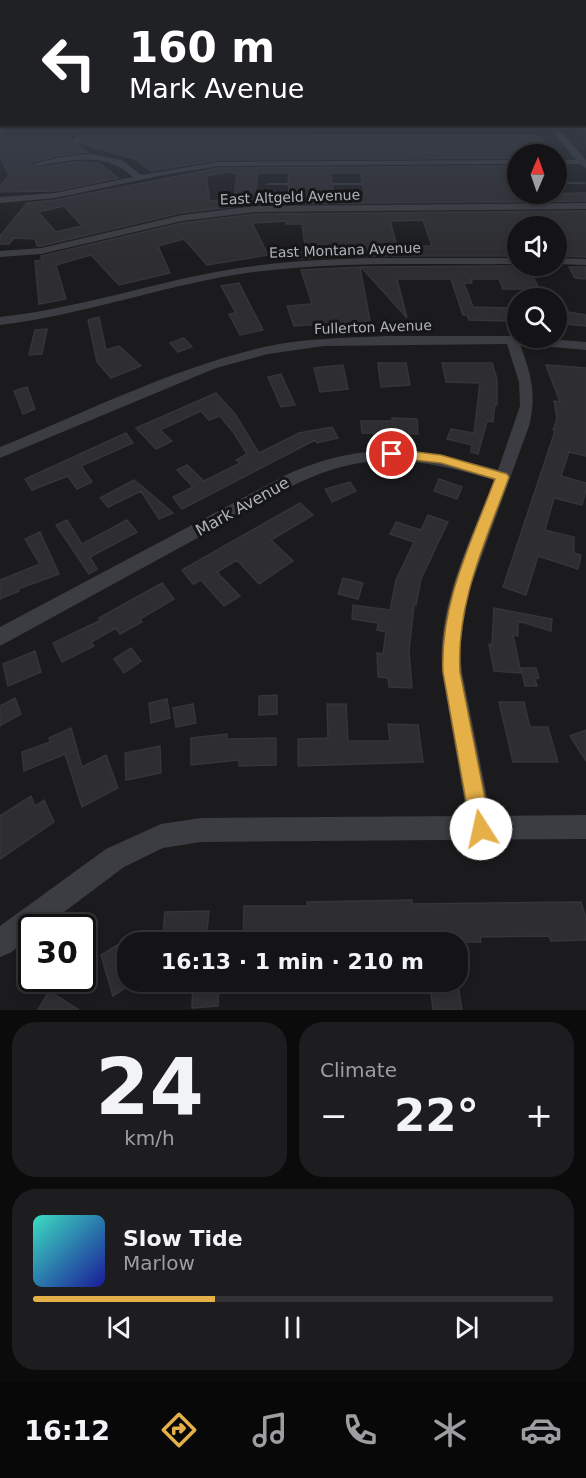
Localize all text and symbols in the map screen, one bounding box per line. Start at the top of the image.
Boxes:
text: 160 m [129,23,275,72]
icon: left [30,24,108,102]
text: Mark Avenue [129,73,304,104]
north arrow [507,144,567,204]
map controls [507,144,567,348]
street label: East Altgeld Avenue [220,187,360,207]
button: sound [507,216,567,276]
street label: East Montana Avenue [269,239,421,261]
button: search [507,288,567,348]
street label: Fullerton Avenue [314,317,432,337]
pin [366,428,417,479]
icon: arrive [375,437,408,470]
street label: Mark Avenue [192,473,292,540]
position arrow [449,797,513,861]
speed limit sign: 30 [18,914,96,992]
text: 16:13 · 1 min · 210 m [161,949,424,974]
text: 24 [95,1042,204,1132]
text: Climate [320,1058,397,1082]
text: 22° [394,1089,479,1142]
text: − [320,1096,348,1135]
text: + [525,1096,553,1135]
text: km/h [124,1126,175,1150]
text: Slow Tide [123,1226,243,1251]
text: Marlow [123,1251,195,1275]
icon: previous [103,1311,136,1344]
icon: pause [276,1311,309,1344]
icon: next [450,1311,483,1344]
icon: directions [158,1409,200,1451]
icon: music [249,1409,291,1451]
icon: phone [339,1409,381,1451]
icon: climate [429,1409,471,1451]
icon: car [520,1409,562,1451]
text: 16:12 [24,1415,110,1446]

